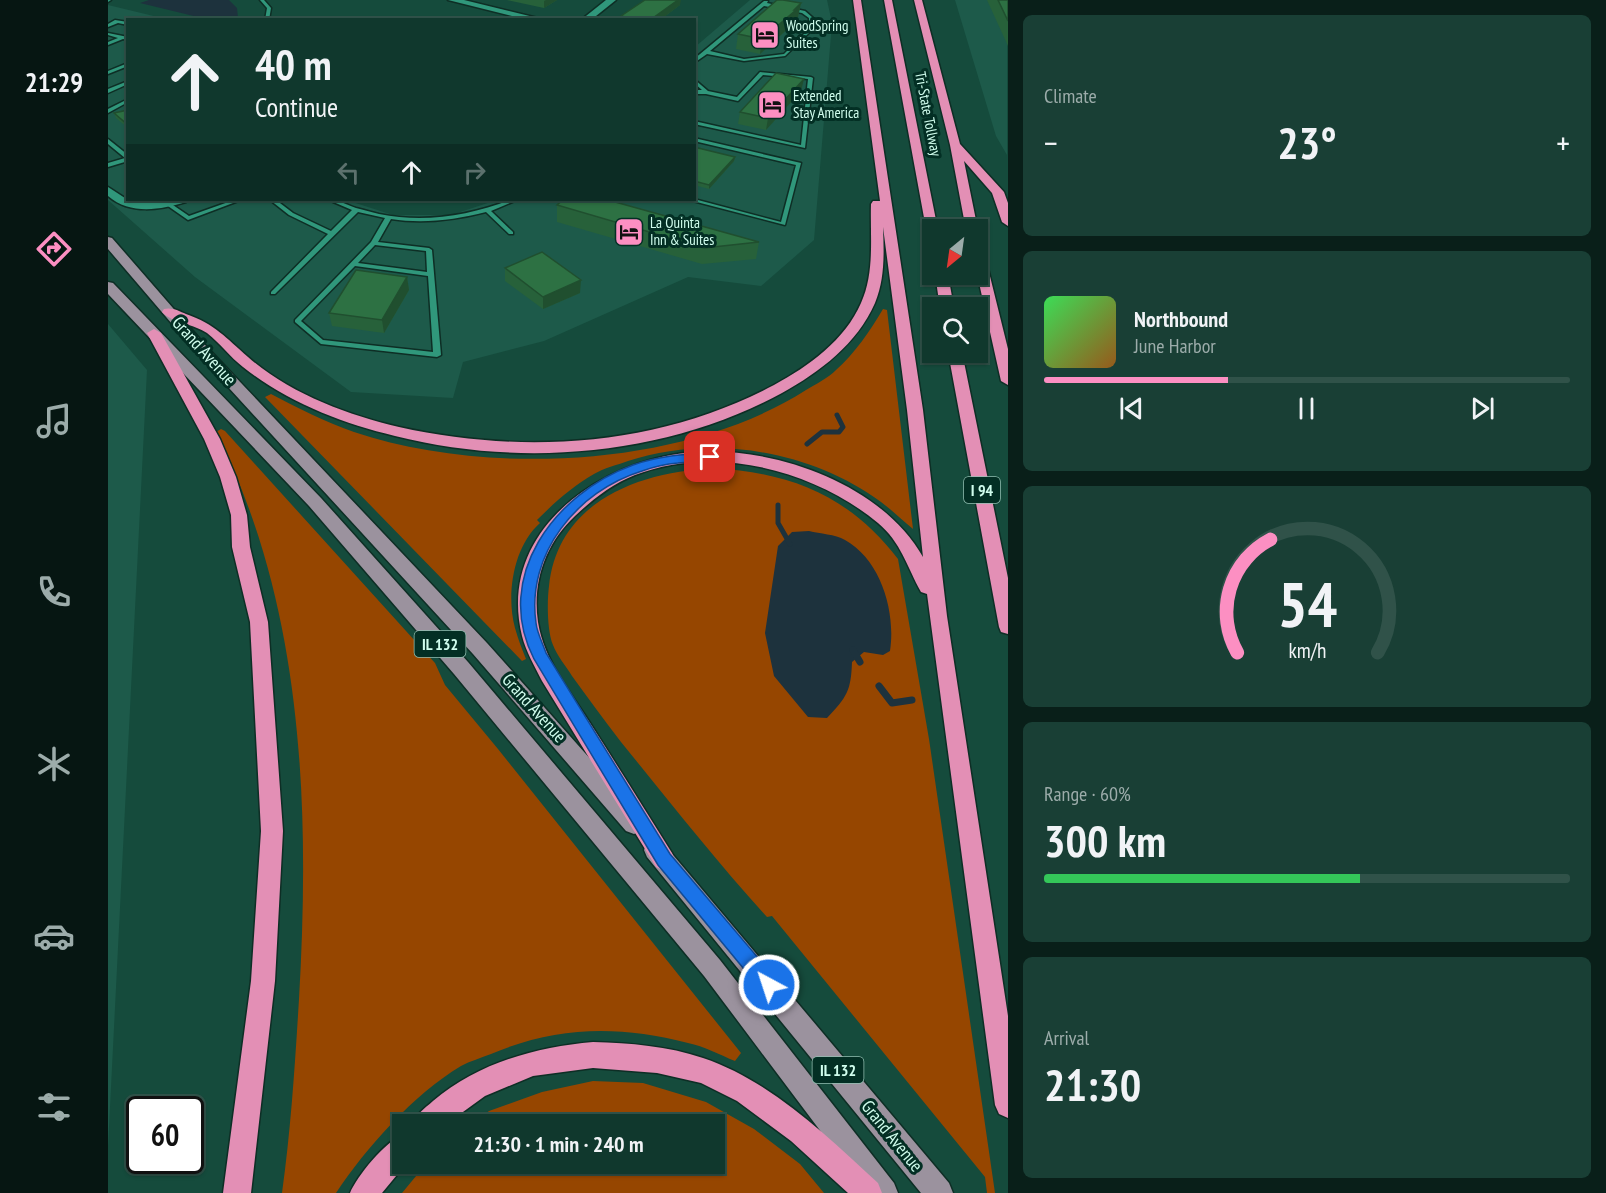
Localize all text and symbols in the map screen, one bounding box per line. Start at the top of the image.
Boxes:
place label: WoodSpring Suites [786,16,848,52]
hotel icon: WoodSpring Suites [749,19,781,51]
text: 40 m [255,37,332,92]
icon: ahead [156,42,234,120]
text: 21:29 [25,65,83,99]
street label: Tri-State Tollway [911,70,946,158]
text: Climate [1044,83,1097,109]
place label: Extended Stay America [793,86,859,122]
hotel icon: Extended Stay America [756,89,788,121]
text: Continue [255,90,338,124]
text: 23° [1277,113,1337,171]
text: − [1044,121,1058,164]
text: + [1556,121,1570,164]
icon: left [332,156,365,189]
icon: ahead [395,156,428,189]
icon: right [458,156,491,189]
place label: La Quinta Inn & Suites [650,213,714,249]
hotel icon: La Quinta Inn & Suites [613,216,645,248]
north arrow [922,219,988,285]
map controls [922,219,988,363]
icon: directions [33,228,75,270]
button: search [922,297,988,363]
text: Northbound [1134,305,1228,333]
street label: Grand Avenue [167,311,242,390]
text: June Harbor [1134,333,1216,359]
icon: previous [1115,392,1148,425]
icon: pause [1290,392,1323,425]
icon: next [1466,392,1499,425]
icon: music [33,400,75,442]
pin [684,431,735,482]
icon: arrive [693,440,726,473]
road number: I 94 [964,477,1000,503]
text: 54 [1277,564,1337,645]
icon: phone [33,571,75,613]
road number: IL 132 [414,631,466,657]
text: km/h [1288,637,1326,665]
street label: Grand Avenue [497,668,572,747]
icon: climate [33,743,75,785]
text: Range · 60% [1044,781,1131,807]
text: 300 km [1044,811,1166,869]
icon: car [33,915,75,957]
position arrow [737,953,801,1017]
text: Arrival [1044,1025,1089,1051]
text: 21:30 [1044,1055,1141,1113]
road number: IL 132 [812,1057,864,1083]
icon: filters [33,1086,75,1128]
street label: Grand Avenue [857,1095,928,1176]
speed limit sign: 60 [126,1096,204,1174]
text: 21:30 · 1 min · 240 m [473,1130,644,1158]

